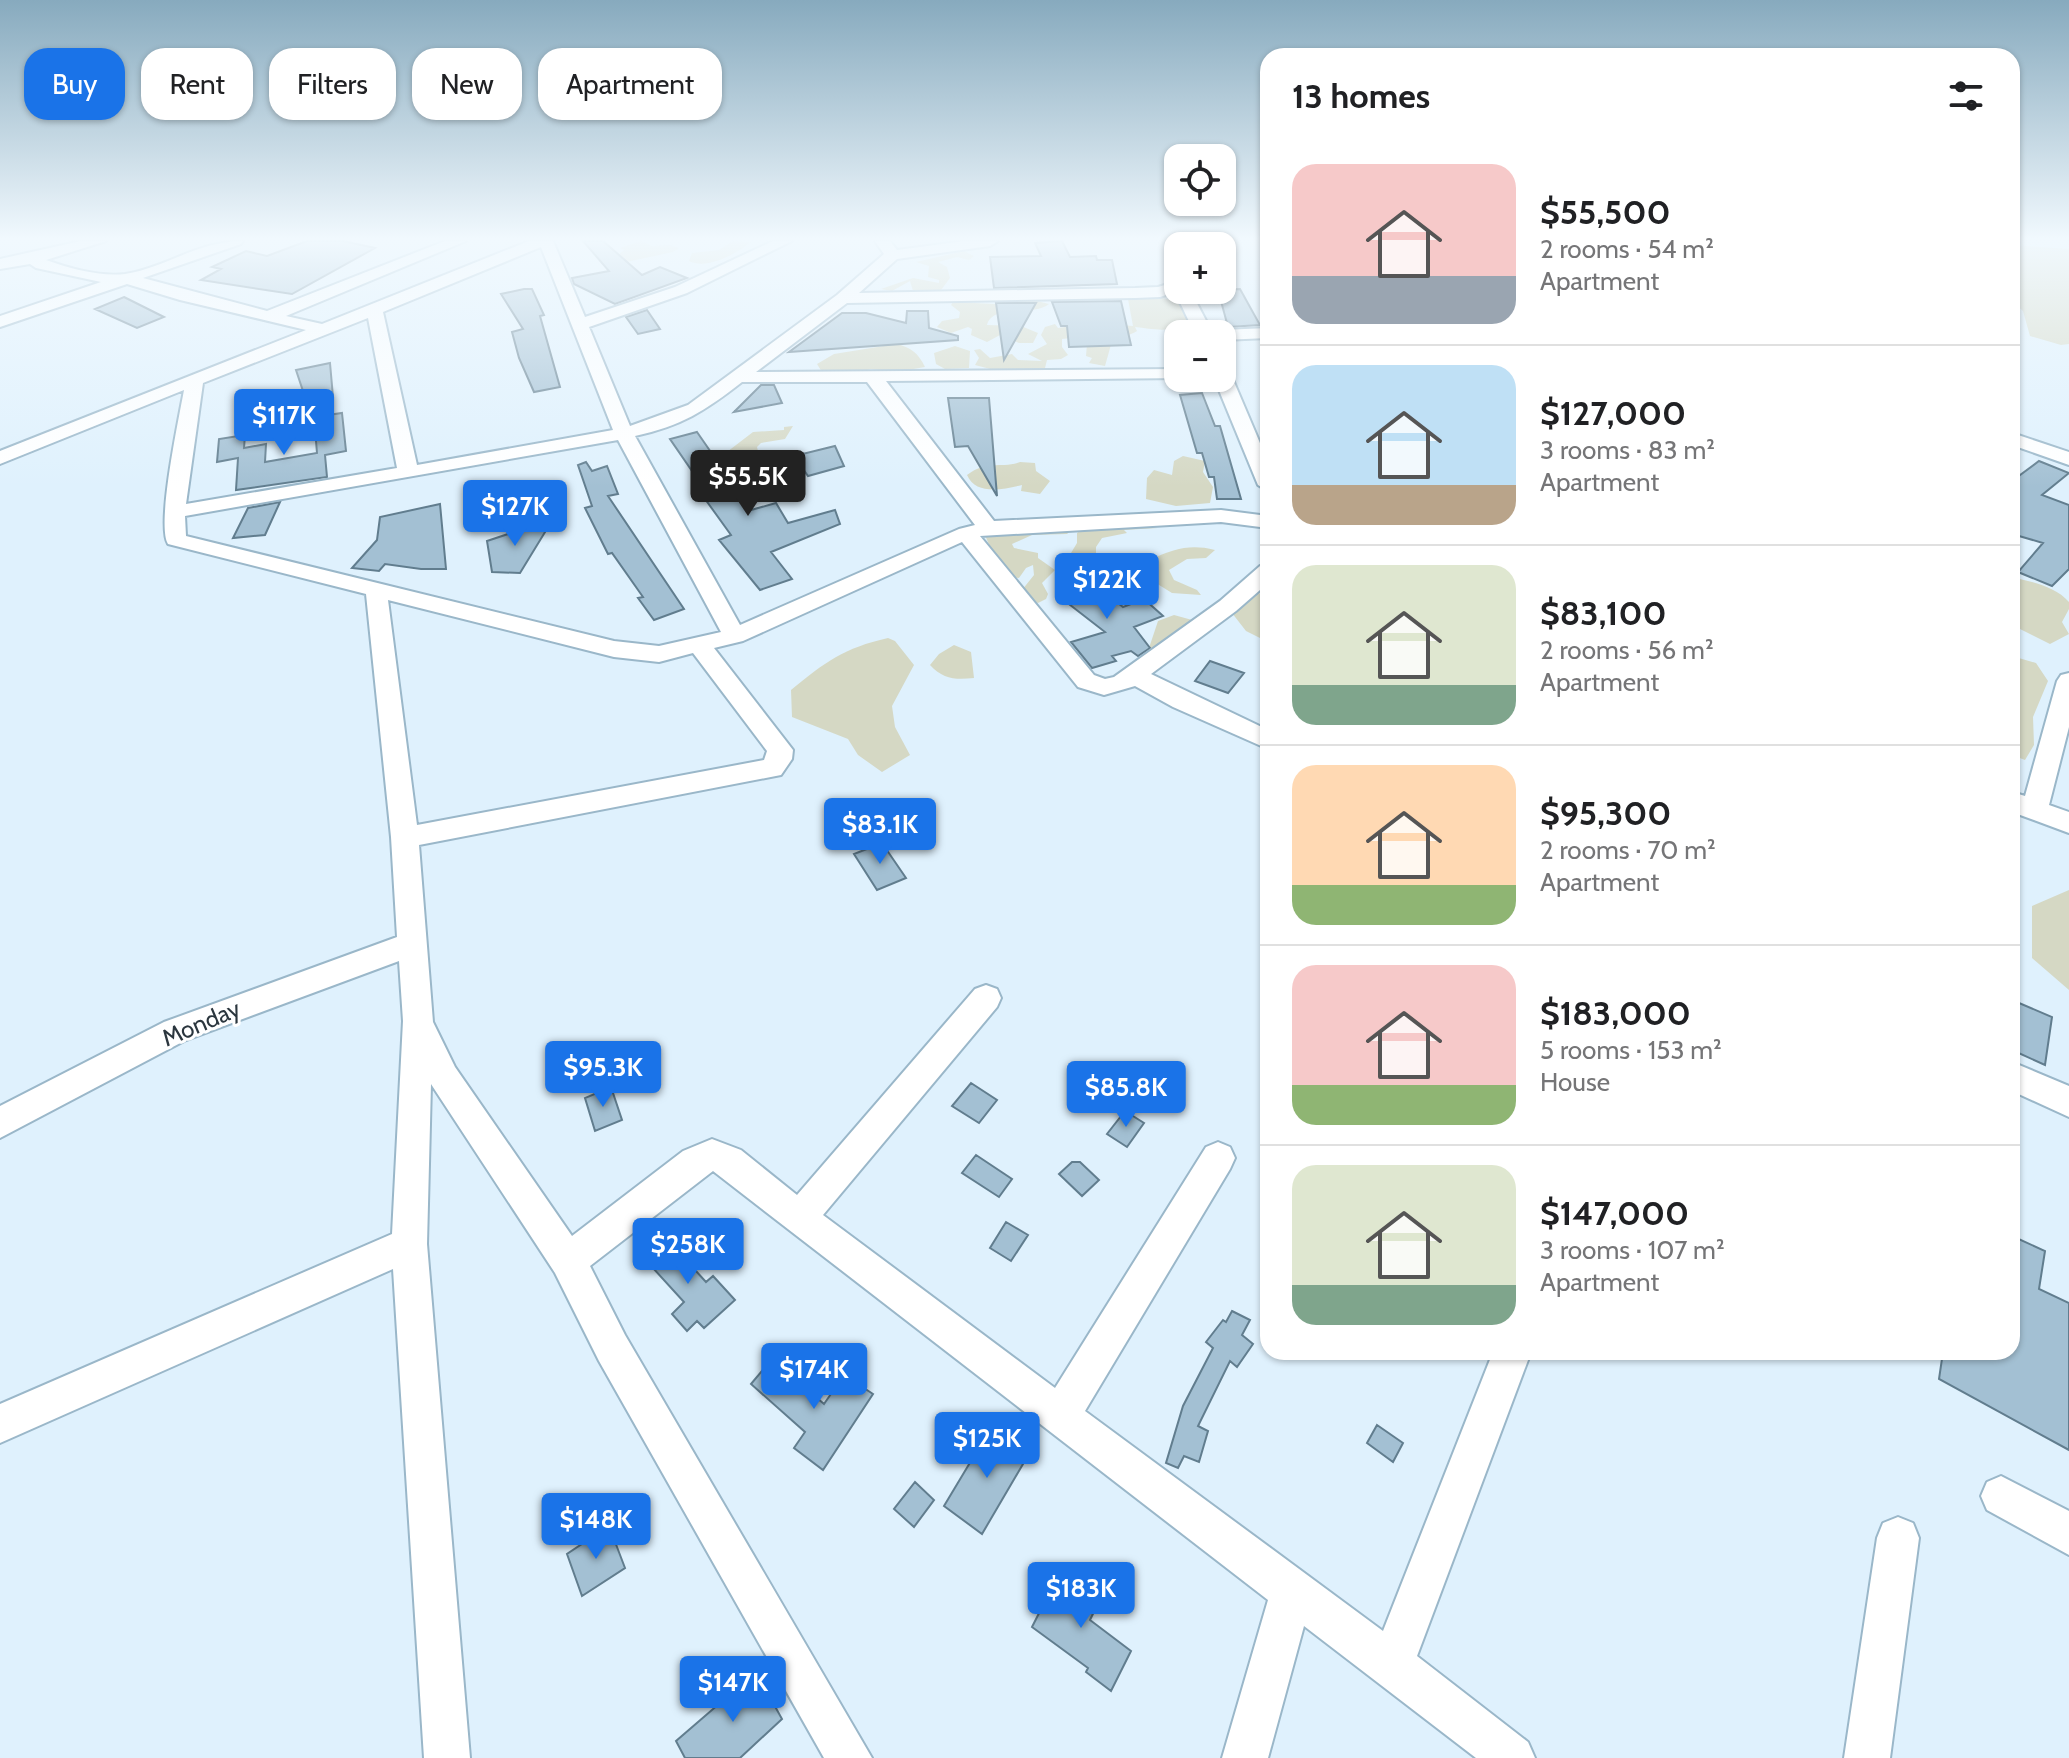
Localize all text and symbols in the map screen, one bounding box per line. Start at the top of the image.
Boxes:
chip: Buy [24,48,125,120]
chip: Rent [141,48,253,120]
chip: Filters [269,48,396,120]
chip: New [412,48,522,120]
chip: Apartment [538,48,722,120]
icon: filters [1944,74,1988,118]
text: 13 homes [1292,75,1430,117]
map controls [1164,144,1236,392]
button: locate [1164,144,1236,216]
text: $55,500 [1540,191,1670,233]
icon: home [1356,196,1452,292]
button: + [1164,232,1236,304]
text: 2 rooms · 54 m² [1540,233,1714,265]
text: Apartment [1540,265,1659,297]
button: − [1164,320,1236,392]
pin: $117K [228,389,340,457]
text: $127,000 [1540,392,1686,434]
icon: home [1356,397,1452,493]
text: $117K [252,399,316,431]
text: 3 rooms · 83 m² [1540,434,1715,466]
pin: $55.5K [683,450,813,518]
text: $55.5K [708,460,788,492]
text: Apartment [1540,466,1659,498]
pin: $127K [459,480,571,548]
text: $127K [481,490,549,522]
pin: $122K [1051,553,1163,621]
text: $122K [1073,563,1141,595]
text: $83,100 [1540,592,1666,634]
icon: home [1356,597,1452,693]
text: 2 rooms · 56 m² [1540,634,1714,666]
text: Apartment [1540,666,1659,698]
text: $95,300 [1540,792,1671,834]
icon: home [1356,797,1452,893]
pin: $83.1K [815,798,945,866]
text: $83.1K [842,808,918,840]
text: 2 rooms · 70 m² [1540,834,1716,866]
text: Apartment [1540,866,1659,898]
text: $183,000 [1540,992,1691,1034]
street label: Monday [157,994,245,1052]
icon: home [1356,997,1452,1093]
text: 5 rooms · 153 m² [1540,1034,1722,1066]
pin: $95.3K [538,1041,668,1109]
text: $95.3K [563,1051,643,1083]
pin: $85.8K [1061,1061,1191,1129]
text: House [1540,1066,1610,1098]
text: $85.8K [1085,1071,1167,1103]
text: $147,000 [1540,1192,1689,1234]
icon: home [1356,1197,1452,1293]
pin: $258K [632,1218,744,1286]
text: $258K [651,1228,725,1260]
text: 3 rooms · 107 m² [1540,1234,1725,1266]
text: Apartment [1540,1266,1659,1298]
pin: $174K [758,1343,870,1411]
text: $174K [779,1353,849,1385]
pin: $125K [931,1412,1043,1480]
text: $125K [953,1422,1021,1454]
pin: $148K [540,1493,652,1561]
text: $148K [560,1503,632,1535]
pin: $183K [1025,1562,1137,1630]
text: $183K [1046,1572,1116,1604]
pin: $147K [677,1656,789,1724]
text: $147K [698,1666,768,1698]

